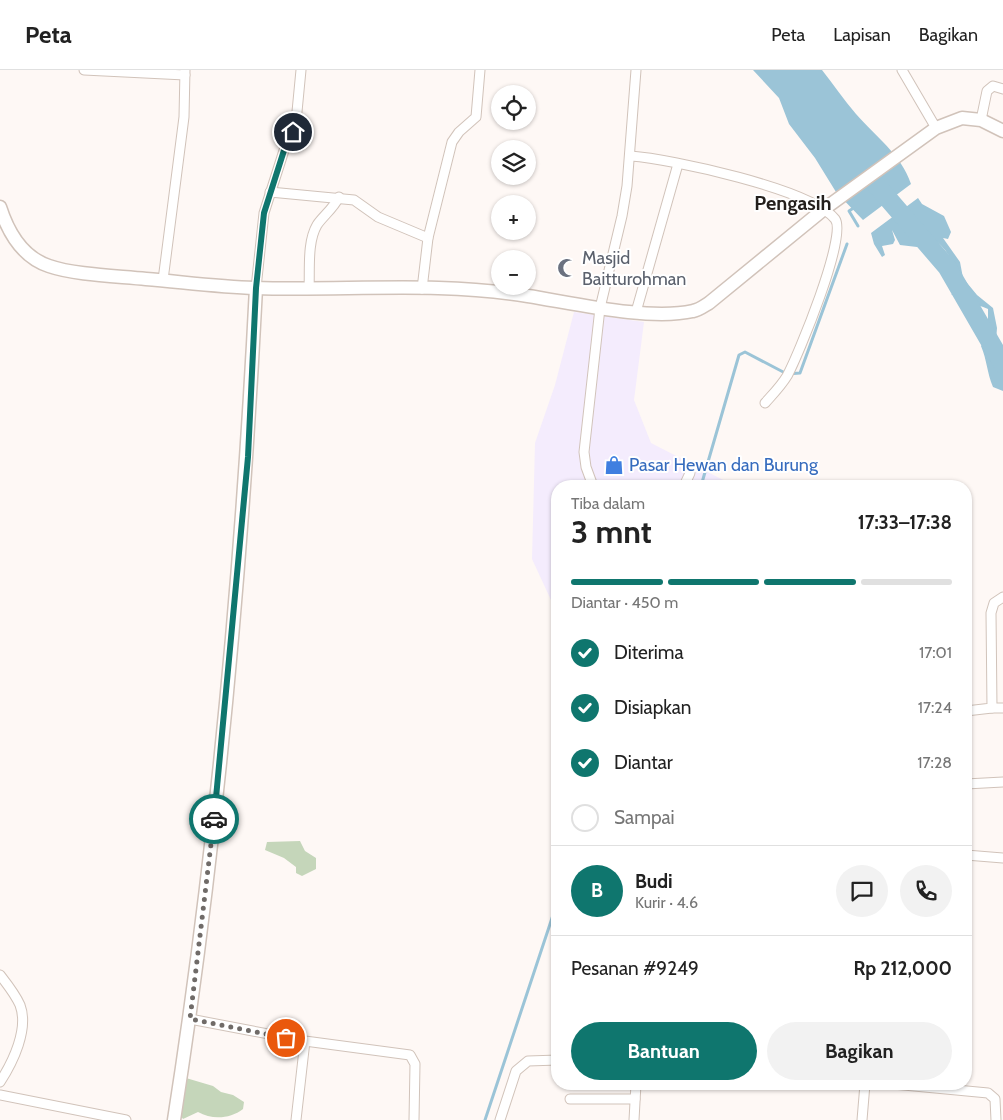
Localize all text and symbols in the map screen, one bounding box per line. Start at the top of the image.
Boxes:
text: Peta [25,20,72,49]
text: Peta [771,24,805,46]
text: Lapisan [833,24,891,46]
text: Bagikan [919,24,978,46]
map controls [491,85,536,295]
button: locate [491,85,536,130]
pin [272,111,314,153]
icon: home [279,118,307,146]
button: layers [491,140,536,185]
district label: Pengasih [754,191,832,215]
button: + [491,195,536,240]
place label: Masjid Baitturohman [582,247,686,290]
button: − [491,250,536,295]
mosque icon: Masjid Baitturohman [556,257,578,279]
shop icon: Pasar Hewan dan Burung [603,454,625,476]
place label: Pasar Hewan dan Burung [629,454,819,476]
text: Tiba dalam [571,494,645,513]
text: 17:33–17:38 [858,511,952,534]
text: 3 mnt [571,512,652,551]
text: Diantar · 450 m [571,593,678,612]
icon: check [571,639,599,667]
text: Diterima [614,641,684,664]
text: 17:01 [919,643,952,662]
icon: check [571,694,599,722]
text: Disiapkan [614,696,691,719]
text: 17:24 [918,698,952,717]
icon: check [571,749,599,777]
text: Diantar [614,751,673,774]
text: 17:28 [917,753,952,772]
courier [189,794,239,844]
icon: car [200,805,228,833]
text: Sampai [614,806,675,829]
button: chat [836,865,888,917]
button: phone [900,865,952,917]
text: Budi [635,870,673,893]
text: B [591,879,603,902]
text: Kurir · 4.6 [635,893,698,912]
text: Pesanan #9249 [571,957,699,980]
text: Rp 212,000 [854,957,952,980]
pin [265,1017,307,1059]
button: Bantuan [571,1022,757,1080]
button: Bagikan [767,1022,952,1080]
icon: bag [272,1024,300,1052]

